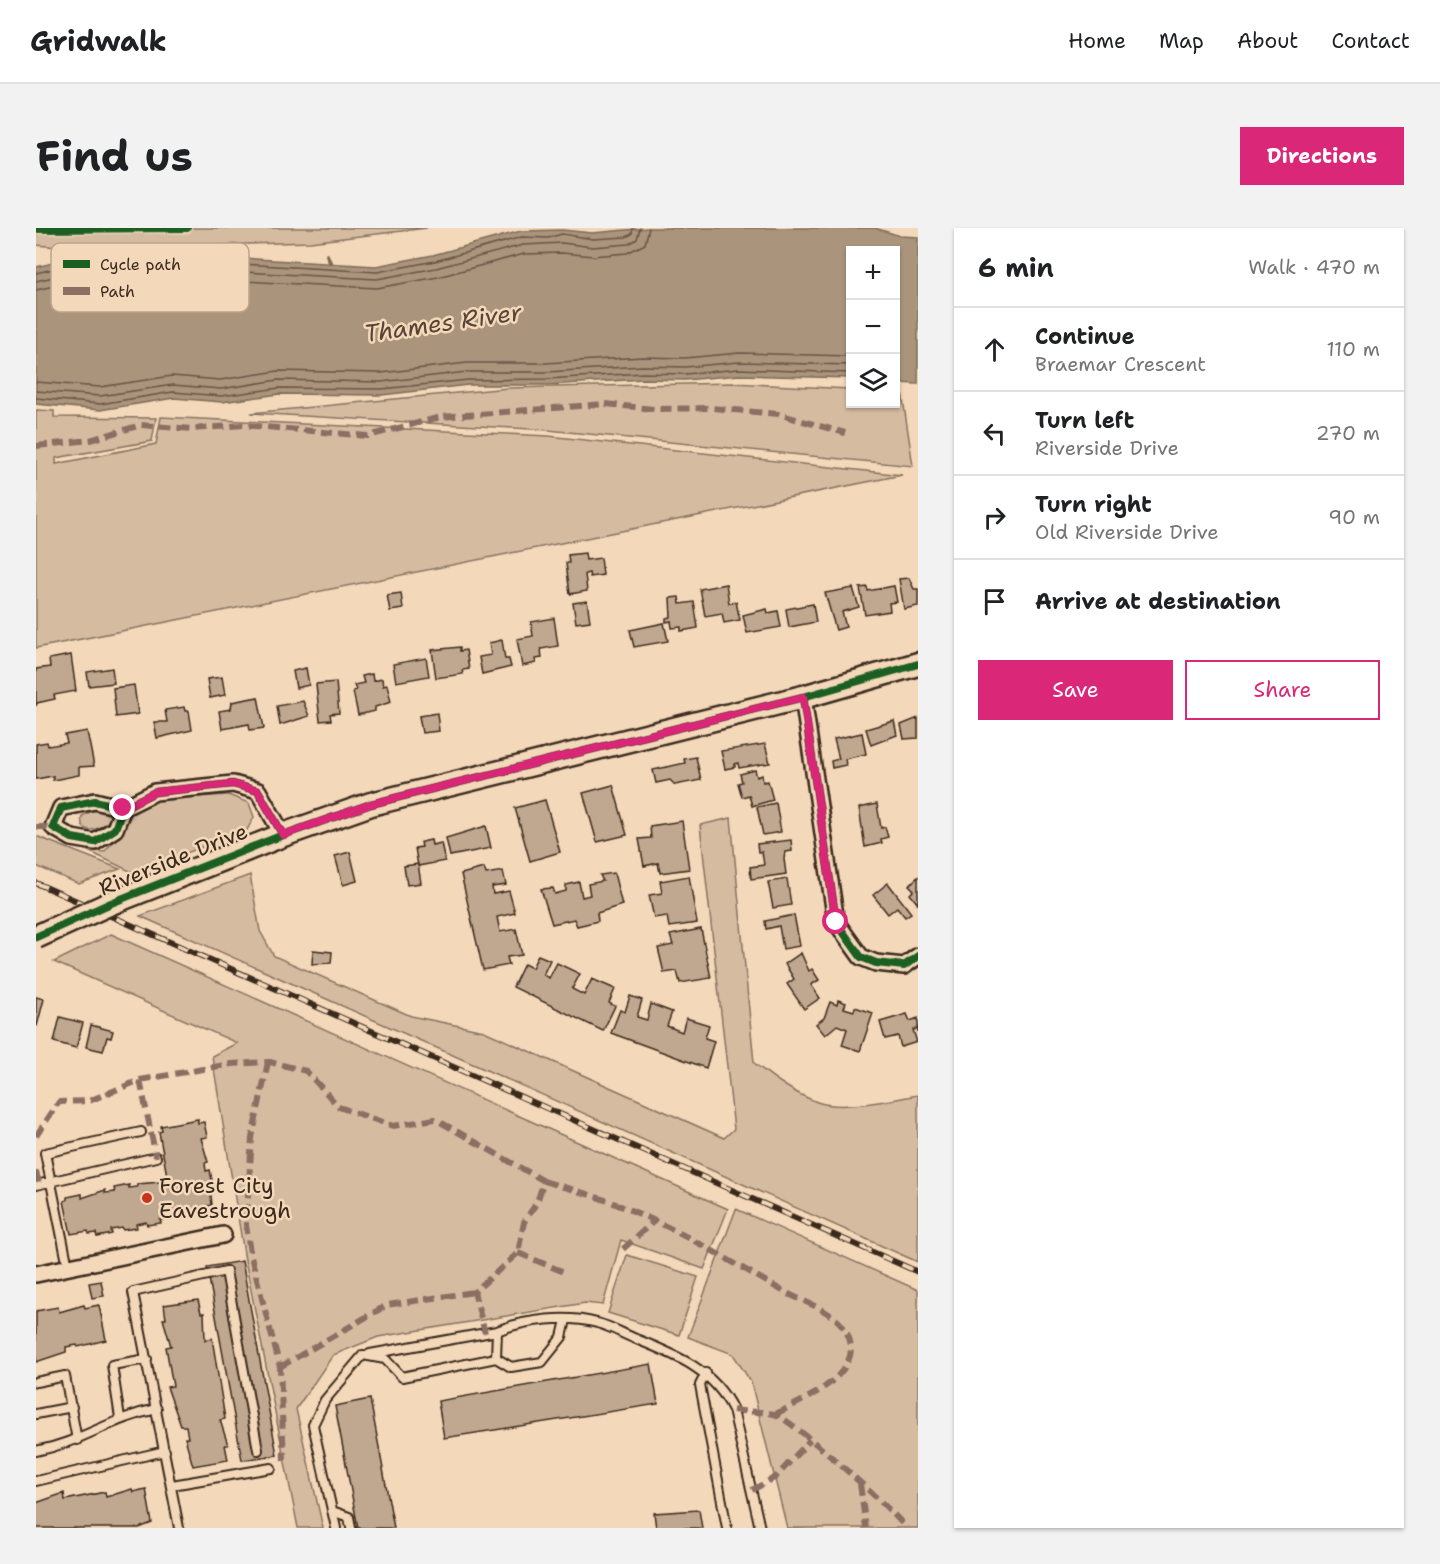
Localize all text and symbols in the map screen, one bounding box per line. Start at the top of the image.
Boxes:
text: Gridwalk [30,22,167,60]
text: Home [1068,27,1126,55]
text: Map [1159,27,1204,55]
text: About [1237,27,1298,55]
text: Contact [1331,27,1410,55]
button: Directions [1240,127,1404,185]
text: Find us [36,128,193,184]
legend [51,243,249,312]
map controls [846,246,900,408]
button: + [846,246,900,300]
text: 6 min [978,250,1054,285]
text: Cycle path [100,254,181,275]
text: Walk · 470 m [1248,254,1380,280]
text: Path [100,281,135,302]
water label: Thames River [362,296,525,350]
button: − [846,300,900,354]
text: Continue [1035,322,1135,351]
icon: ahead [978,333,1011,366]
text: 110 m [1326,336,1380,362]
text: Braemar Crescent [1035,351,1206,377]
button: layers [846,354,900,408]
text: Turn left [1035,406,1134,435]
icon: left [978,417,1011,450]
text: 270 m [1316,420,1380,446]
text: Riverside Drive [1035,435,1179,461]
text: Turn right [1035,490,1152,519]
icon: right [978,501,1011,534]
text: 90 m [1328,504,1380,530]
text: Old Riverside Drive [1035,519,1219,545]
icon: arrive [978,585,1011,618]
text: Arrive at destination [1035,587,1281,616]
button: Save [978,660,1173,720]
button: Share [1185,660,1380,720]
route end [109,794,135,820]
street label: Riverside Drive [94,816,252,903]
route start [822,908,848,934]
place label: Forest City Eavestrough [159,1171,291,1225]
marker: Forest City Eavestrough [140,1191,154,1205]

